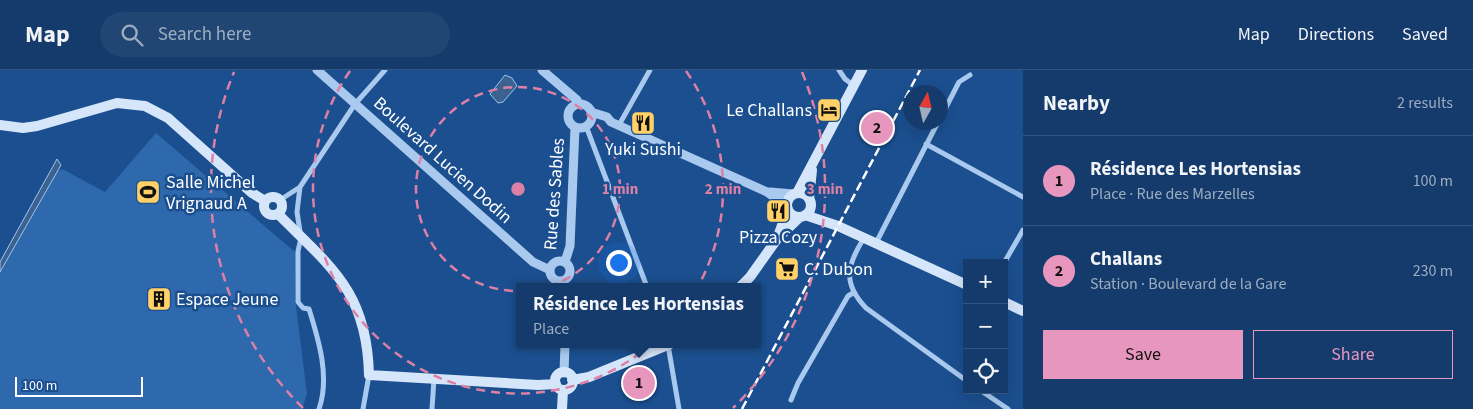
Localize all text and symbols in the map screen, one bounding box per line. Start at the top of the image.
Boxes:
search box [100,12,450,57]
text: Map [25,17,70,52]
icon: search [118,21,146,49]
text: Search here [158,21,251,48]
text: Map [1238,22,1270,47]
text: Directions [1298,22,1374,47]
text: Saved [1402,22,1448,47]
north arrow [903,85,948,130]
text: Nearby [1043,88,1110,118]
street label: Boulevard Lucien Dodin [368,91,518,230]
text: 2 results [1397,92,1453,114]
hotel icon: Le Challans [816,97,842,123]
place label: Le Challans [726,98,812,123]
pin: 2 [861,109,893,147]
restaurant icon: Yuki Sushi [630,110,656,136]
street label: Rue des Sables [538,137,571,251]
place label: Yuki Sushi [604,137,681,162]
text: Résidence Les Hortensias [1090,156,1301,183]
place label: Salle Michel Vrignaud A [166,170,255,216]
text: 1 [1055,170,1063,192]
text: 100 m [1413,170,1453,192]
sports icon: Salle Michel Vrignaud A [135,179,161,205]
text: 1 min [602,179,638,200]
text: 2 min [705,179,741,200]
text: 3 min [807,179,843,200]
centre of rings [509,180,527,198]
text: Place · Rue des Marzelles [1090,183,1255,205]
restaurant icon: Pizza Cozy [765,198,791,224]
place label: Pizza Cozy [739,225,818,250]
text: Challans [1090,246,1162,273]
your location [606,250,632,276]
supermarket icon: C. Dubon [774,256,800,282]
place label: C. Dubon [804,257,873,282]
map controls [963,259,1008,394]
button: + [963,259,1008,304]
text: 2 [1055,260,1063,282]
text: 230 m [1413,260,1453,282]
text: Station · Boulevard de la Gare [1090,273,1286,295]
popup [516,283,761,348]
building icon: Espace Jeune [146,286,172,312]
place label: Espace Jeune [176,287,278,312]
text: Résidence Les Hortensias [533,291,744,318]
button: − [963,304,1008,349]
text: Place [533,318,569,340]
button: Save [1043,330,1243,379]
button: Share [1253,330,1453,379]
button: locate [963,349,1008,394]
pin: 1 [623,364,655,402]
scale bar [15,374,142,397]
text: 100 m [22,376,57,396]

